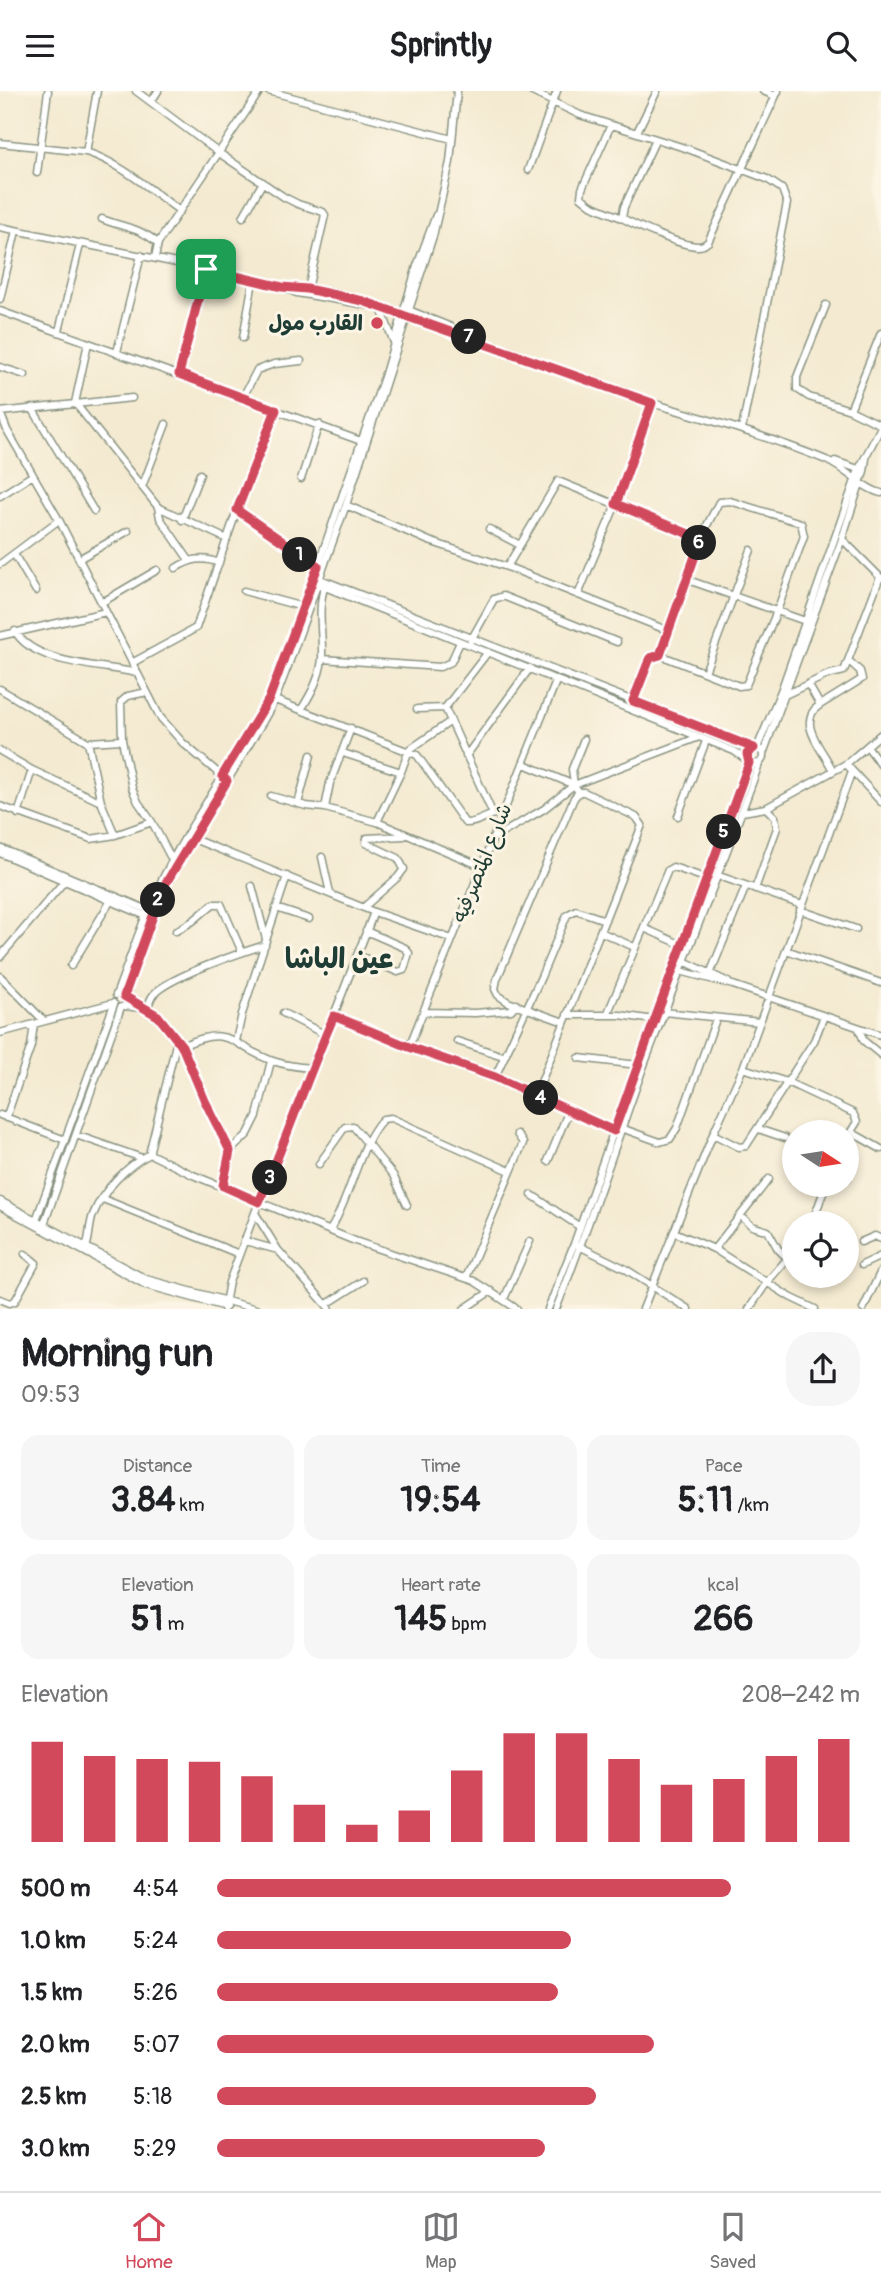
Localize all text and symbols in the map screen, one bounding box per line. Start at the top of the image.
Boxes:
text: Sprintly [389,26,492,66]
icon: menu [21,27,59,65]
icon: search [822,27,860,65]
pin [176,239,236,299]
icon: arrive [187,250,225,288]
place label: القارب مول [269,310,363,337]
marker: القارب مول [369,315,385,331]
pin: 7 [452,320,486,355]
text: 7 [463,324,474,348]
pin: 6 [682,525,716,561]
text: 6 [693,530,704,554]
pin: 1 [282,538,318,573]
text: 1 [296,542,303,566]
street label: شارع المتصرفيه [446,799,519,927]
pin: 5 [706,815,742,849]
text: 5 [718,819,729,843]
pin: 2 [140,883,176,917]
text: 2 [152,887,163,911]
district label: عين الباشا [285,942,393,977]
pin: 4 [524,1081,558,1115]
text: 4 [535,1085,546,1109]
north arrow [782,1120,859,1197]
map controls [782,1120,859,1288]
pin: 3 [252,1161,288,1195]
text: 3 [264,1165,275,1189]
button: locate [782,1211,859,1288]
text: Morning run [21,1330,213,1378]
button: share [786,1332,860,1406]
text: 09:53 [21,1380,80,1409]
text: Distance [123,1454,192,1478]
text: Time [421,1454,460,1478]
text: Pace [705,1454,742,1478]
text: 3.84 [110,1478,176,1522]
text: 19:54 [400,1478,481,1522]
text: 5:11 [678,1478,733,1522]
text: km [176,1493,205,1517]
text: /km [733,1493,769,1517]
text: Elevation [121,1573,194,1597]
text: Heart rate [400,1573,481,1597]
text: kcal [708,1573,739,1597]
text: 51 [131,1597,163,1641]
text: 145 [394,1597,447,1641]
text: 266 [693,1597,754,1641]
text: m [163,1612,184,1636]
text: bpm [447,1612,487,1636]
text: Elevation [21,1680,109,1709]
text: 208–242 m [742,1680,860,1709]
text: 500 m [21,1874,90,1903]
text: 4:54 [133,1874,178,1903]
text: 1.0 km [21,1926,86,1955]
text: 5:24 [133,1926,178,1955]
text: 1.5 km [21,1978,83,2007]
text: 5:26 [133,1978,178,2007]
text: 2.0 km [21,2030,90,2059]
text: 5:07 [133,2030,179,2059]
text: 2.5 km [21,2082,86,2111]
text: 5:18 [133,2082,172,2111]
text: 3.0 km [21,2134,90,2163]
text: 5:29 [133,2134,176,2163]
tab: Home [125,2208,173,2274]
tab: Map [422,2208,460,2274]
tab: Saved [709,2208,756,2274]

